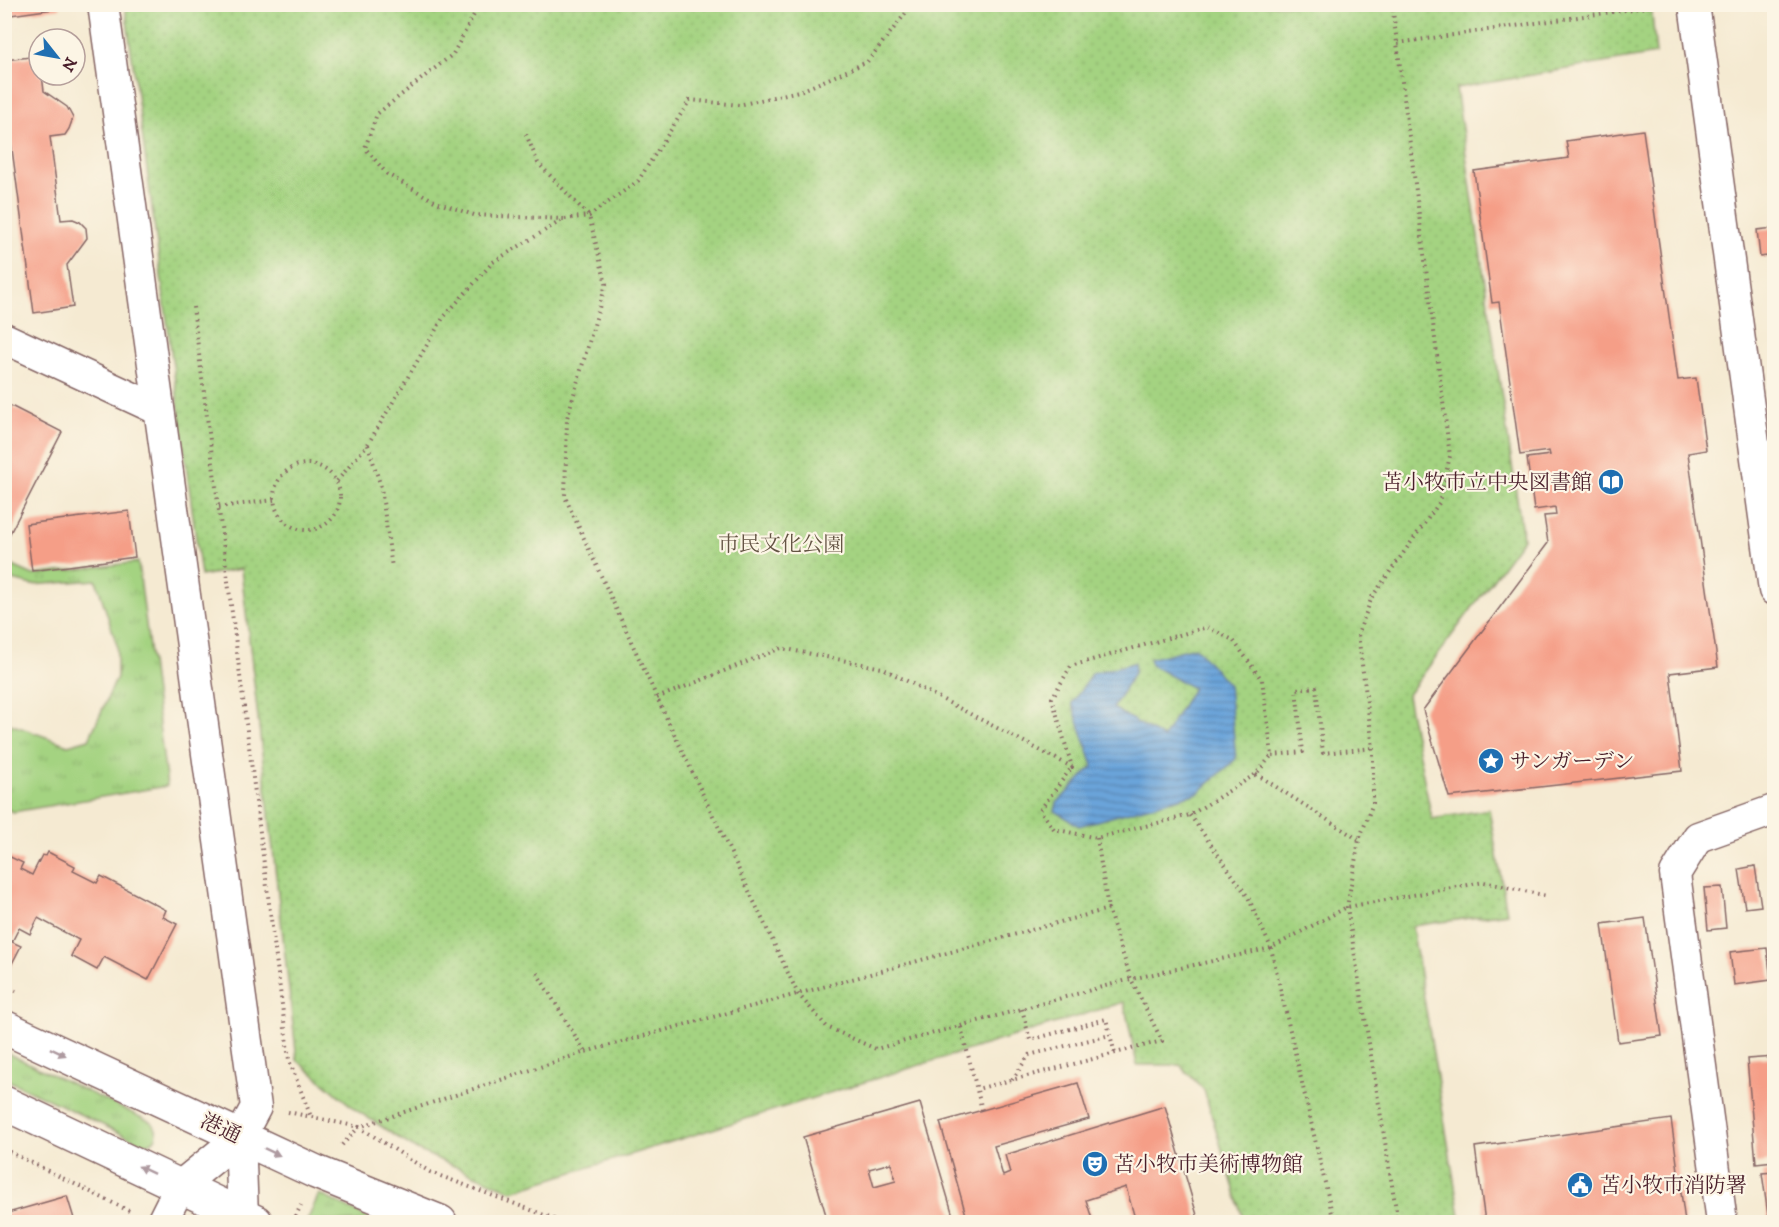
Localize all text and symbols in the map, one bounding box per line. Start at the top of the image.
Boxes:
north arrow [27,27,87,87]
text: N [57,53,81,75]
library icon: 苫小牧市立中央図書館 [1596,467,1626,497]
place label: 苫小牧市立中央図書館 [1382,470,1592,496]
park label: 市民文化公園 [718,532,844,558]
place icon: サンガーデン [1476,746,1506,776]
place label: サンガーデン [1510,749,1635,775]
one-way arrow [49,1047,66,1056]
street label: 港通 [196,1108,245,1150]
one-way arrow [264,1147,282,1157]
theatre icon: 苫小牧市美術博物館 [1080,1149,1110,1179]
place label: 苫小牧市美術博物館 [1114,1152,1303,1178]
one-way arrow [137,1166,154,1175]
public building icon: 苫小牧市消防署 [1565,1170,1595,1200]
place label: 苫小牧市消防署 [1600,1173,1747,1199]

